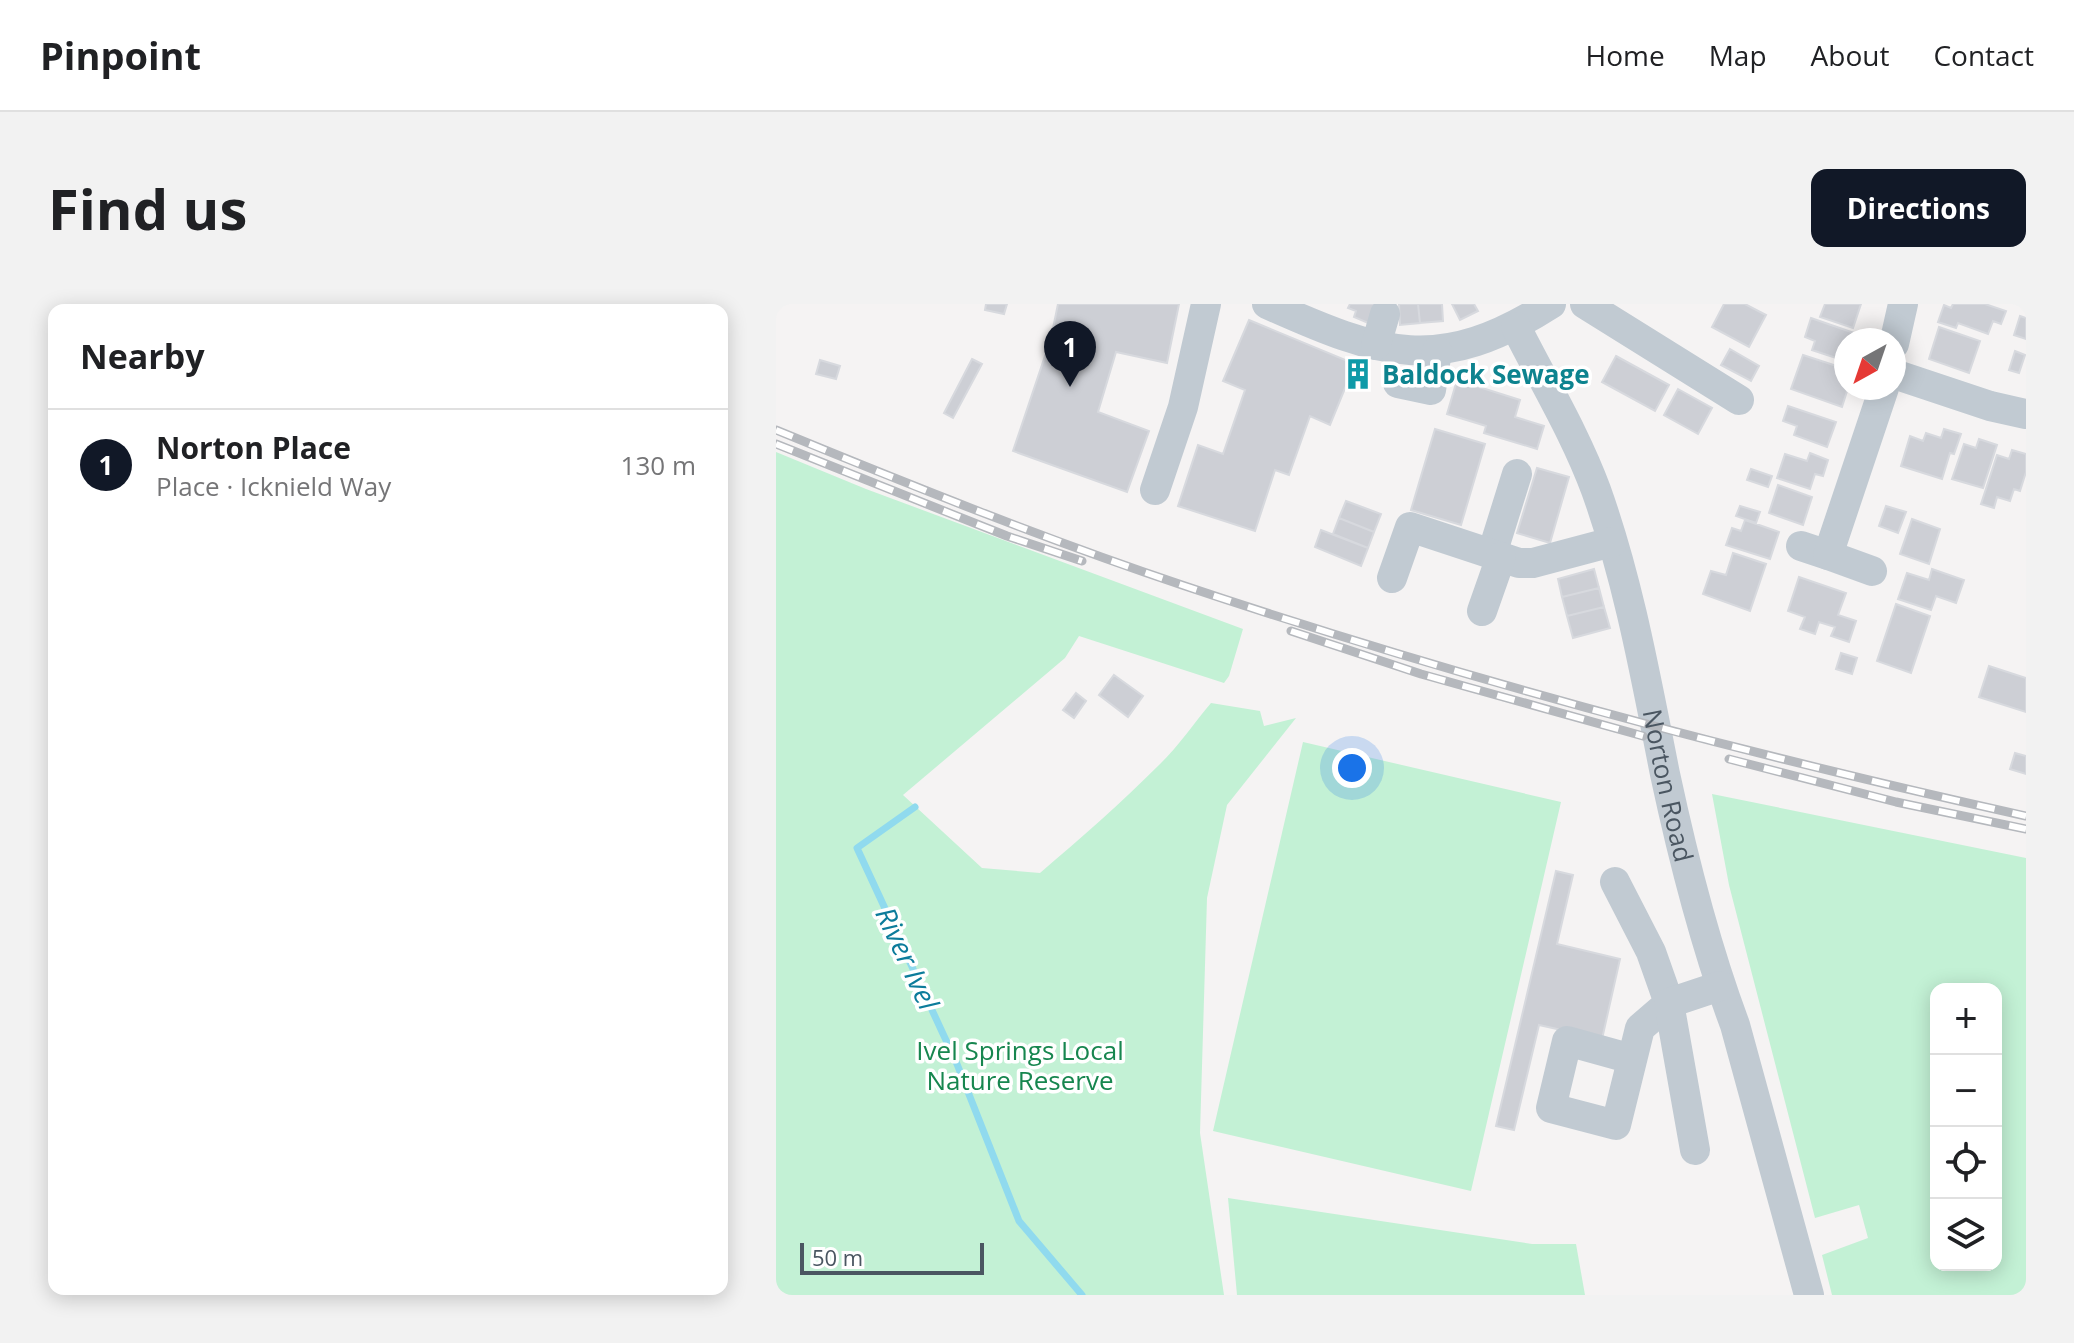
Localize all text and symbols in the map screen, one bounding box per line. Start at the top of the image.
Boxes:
text: Pinpoint [40,29,201,81]
text: Home [1586,36,1665,74]
text: Map [1709,36,1767,74]
text: About [1811,36,1889,74]
text: Contact [1933,36,2034,74]
button: Directions [1811,169,2026,247]
text: Find us [48,170,247,246]
pin: 1 [1044,321,1096,387]
north arrow [1834,328,1906,400]
text: Nearby [80,333,205,379]
place label: Baldock Sewage [1382,356,1590,392]
building icon: Baldock Sewage [1341,357,1375,391]
text: Norton Place [156,427,351,468]
text: 1 [99,447,113,483]
text: 130 m [621,447,696,483]
text: Place · Icknield Way [156,468,391,504]
street label: Norton Road [1635,706,1703,866]
your location [1332,748,1372,788]
water label: River Ivel [868,900,949,1017]
map controls [1930,983,2002,1271]
button: + [1930,983,2002,1055]
park label: Ivel Springs Local Nature Reserve [916,1032,1124,1098]
button: − [1930,1055,2002,1127]
button: locate [1930,1127,2002,1199]
button: layers [1930,1199,2002,1271]
scale bar [800,1239,984,1275]
text: 50 m [812,1242,863,1272]

